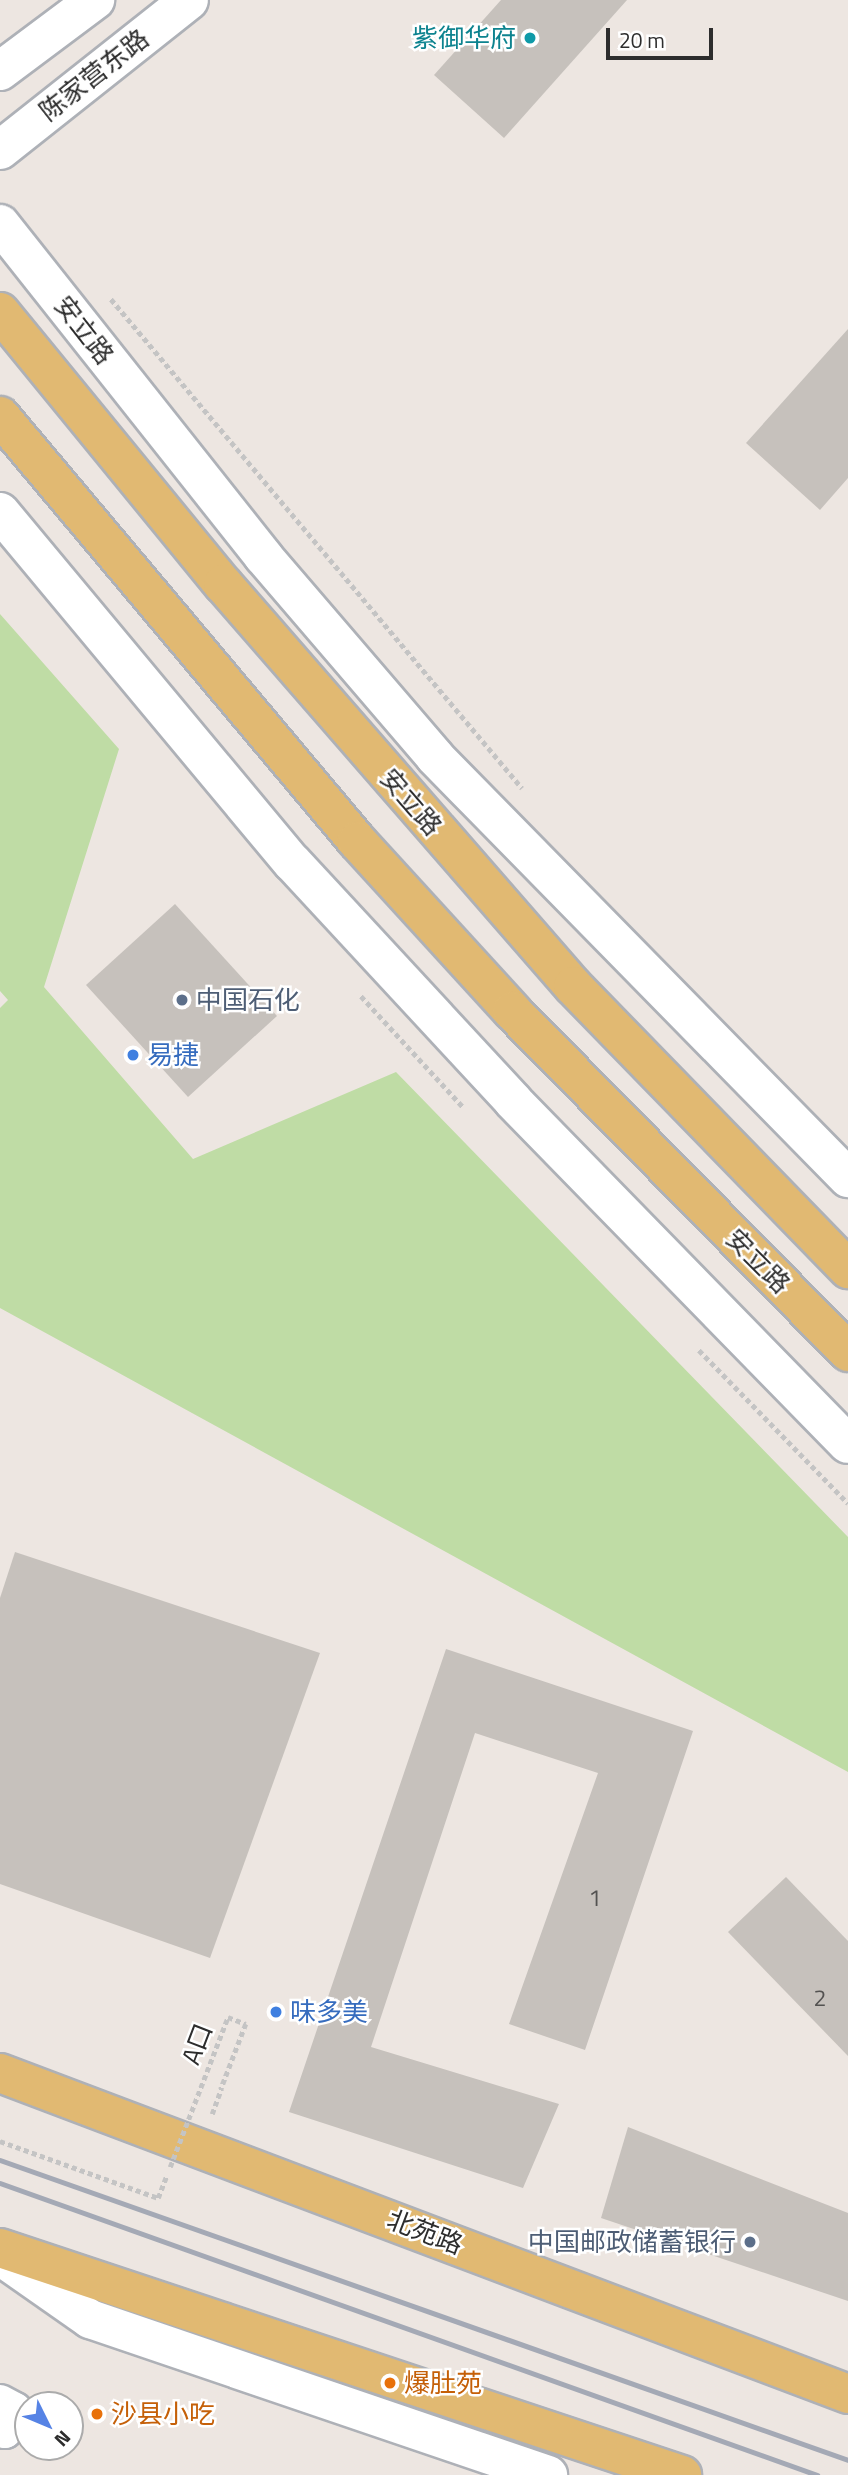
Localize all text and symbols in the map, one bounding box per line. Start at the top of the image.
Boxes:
scale bar [610,14,717,58]
place label: 紫御华府 [412,22,516,54]
street label: 陈家营东路 [33,23,155,127]
text: 20 m [619,24,665,56]
marker: 紫御华府 [522,30,538,46]
street label: 安立路 [48,290,120,370]
street label: 安立路 [374,762,448,842]
place label: 中国石化 [196,984,300,1016]
marker: 中国石化 [174,992,190,1008]
place label: 易捷 [147,1039,199,1071]
marker: 易捷 [125,1047,141,1063]
street label: 安立路 [719,1222,797,1300]
house number: 1 [589,1884,601,1912]
house number: 2 [814,1984,826,2012]
place label: 味多美 [290,1996,368,2028]
marker: 味多美 [268,2004,284,2020]
street label: A口 [175,2019,219,2069]
street label: 北苑路 [383,2203,467,2261]
place label: 中国邮政储蓄银行 [528,2226,736,2258]
marker: 中国邮政储蓄银行 [742,2234,758,2250]
place label: 爆肚苑 [404,2367,482,2399]
marker: 爆肚苑 [382,2375,398,2391]
north arrow [14,2391,84,2461]
place label: 沙县小吃 [111,2398,215,2430]
marker: 沙县小吃 [89,2406,105,2422]
text: N [48,2425,78,2454]

